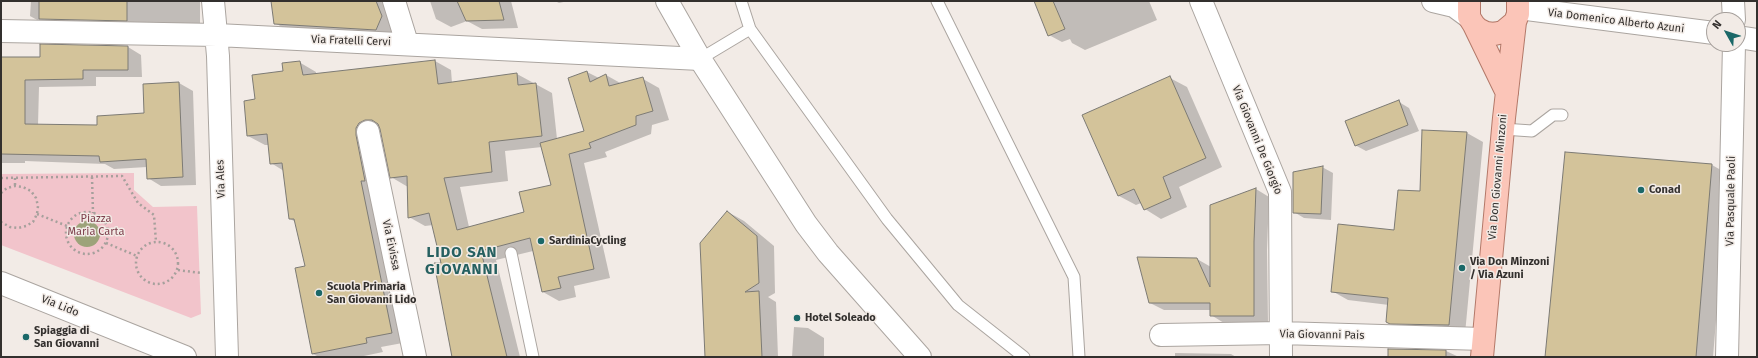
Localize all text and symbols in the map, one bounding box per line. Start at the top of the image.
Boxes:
street label: Via Domenico Alberto Azuni [1547,6,1685,36]
north arrow [1706,12,1746,52]
text: N [1710,18,1724,32]
street label: Via Fratelli Cervi [311,33,391,49]
street label: Via Giovanni De Giorgio [1229,84,1285,196]
street label: Via Don Giovanni Minzoni [1486,113,1510,241]
street label: Via Pasquale Paoli [1724,156,1738,246]
street label: Via Ales [214,159,228,199]
place label: Conad [1649,183,1681,197]
marker: Conad [1636,185,1646,195]
park label: Piazza Maria Carta [68,212,124,238]
street label: Via Eivissa [379,218,403,272]
place label: SardiniaCycling [549,234,626,248]
marker: SardiniaCycling [536,236,546,246]
district label: LIDO SAN GIOVANNI [425,244,499,279]
place label: Via Don Minzoni / Via Azuni [1470,255,1549,281]
marker: Via Don Minzoni / Via Azuni [1457,263,1467,273]
place label: Scuola Primaria San Giovanni Lido [327,280,416,306]
marker: Scuola Primaria San Giovanni Lido [314,288,324,298]
street label: Via Lido [39,292,81,320]
place label: Hotel Soleado [805,311,876,325]
marker: Hotel Soleado [792,313,802,323]
place label: Spiaggia di San Giovanni [34,324,99,350]
street label: Via Giovanni Pais [1280,328,1364,342]
marker: Spiaggia di San Giovanni [21,332,31,342]

